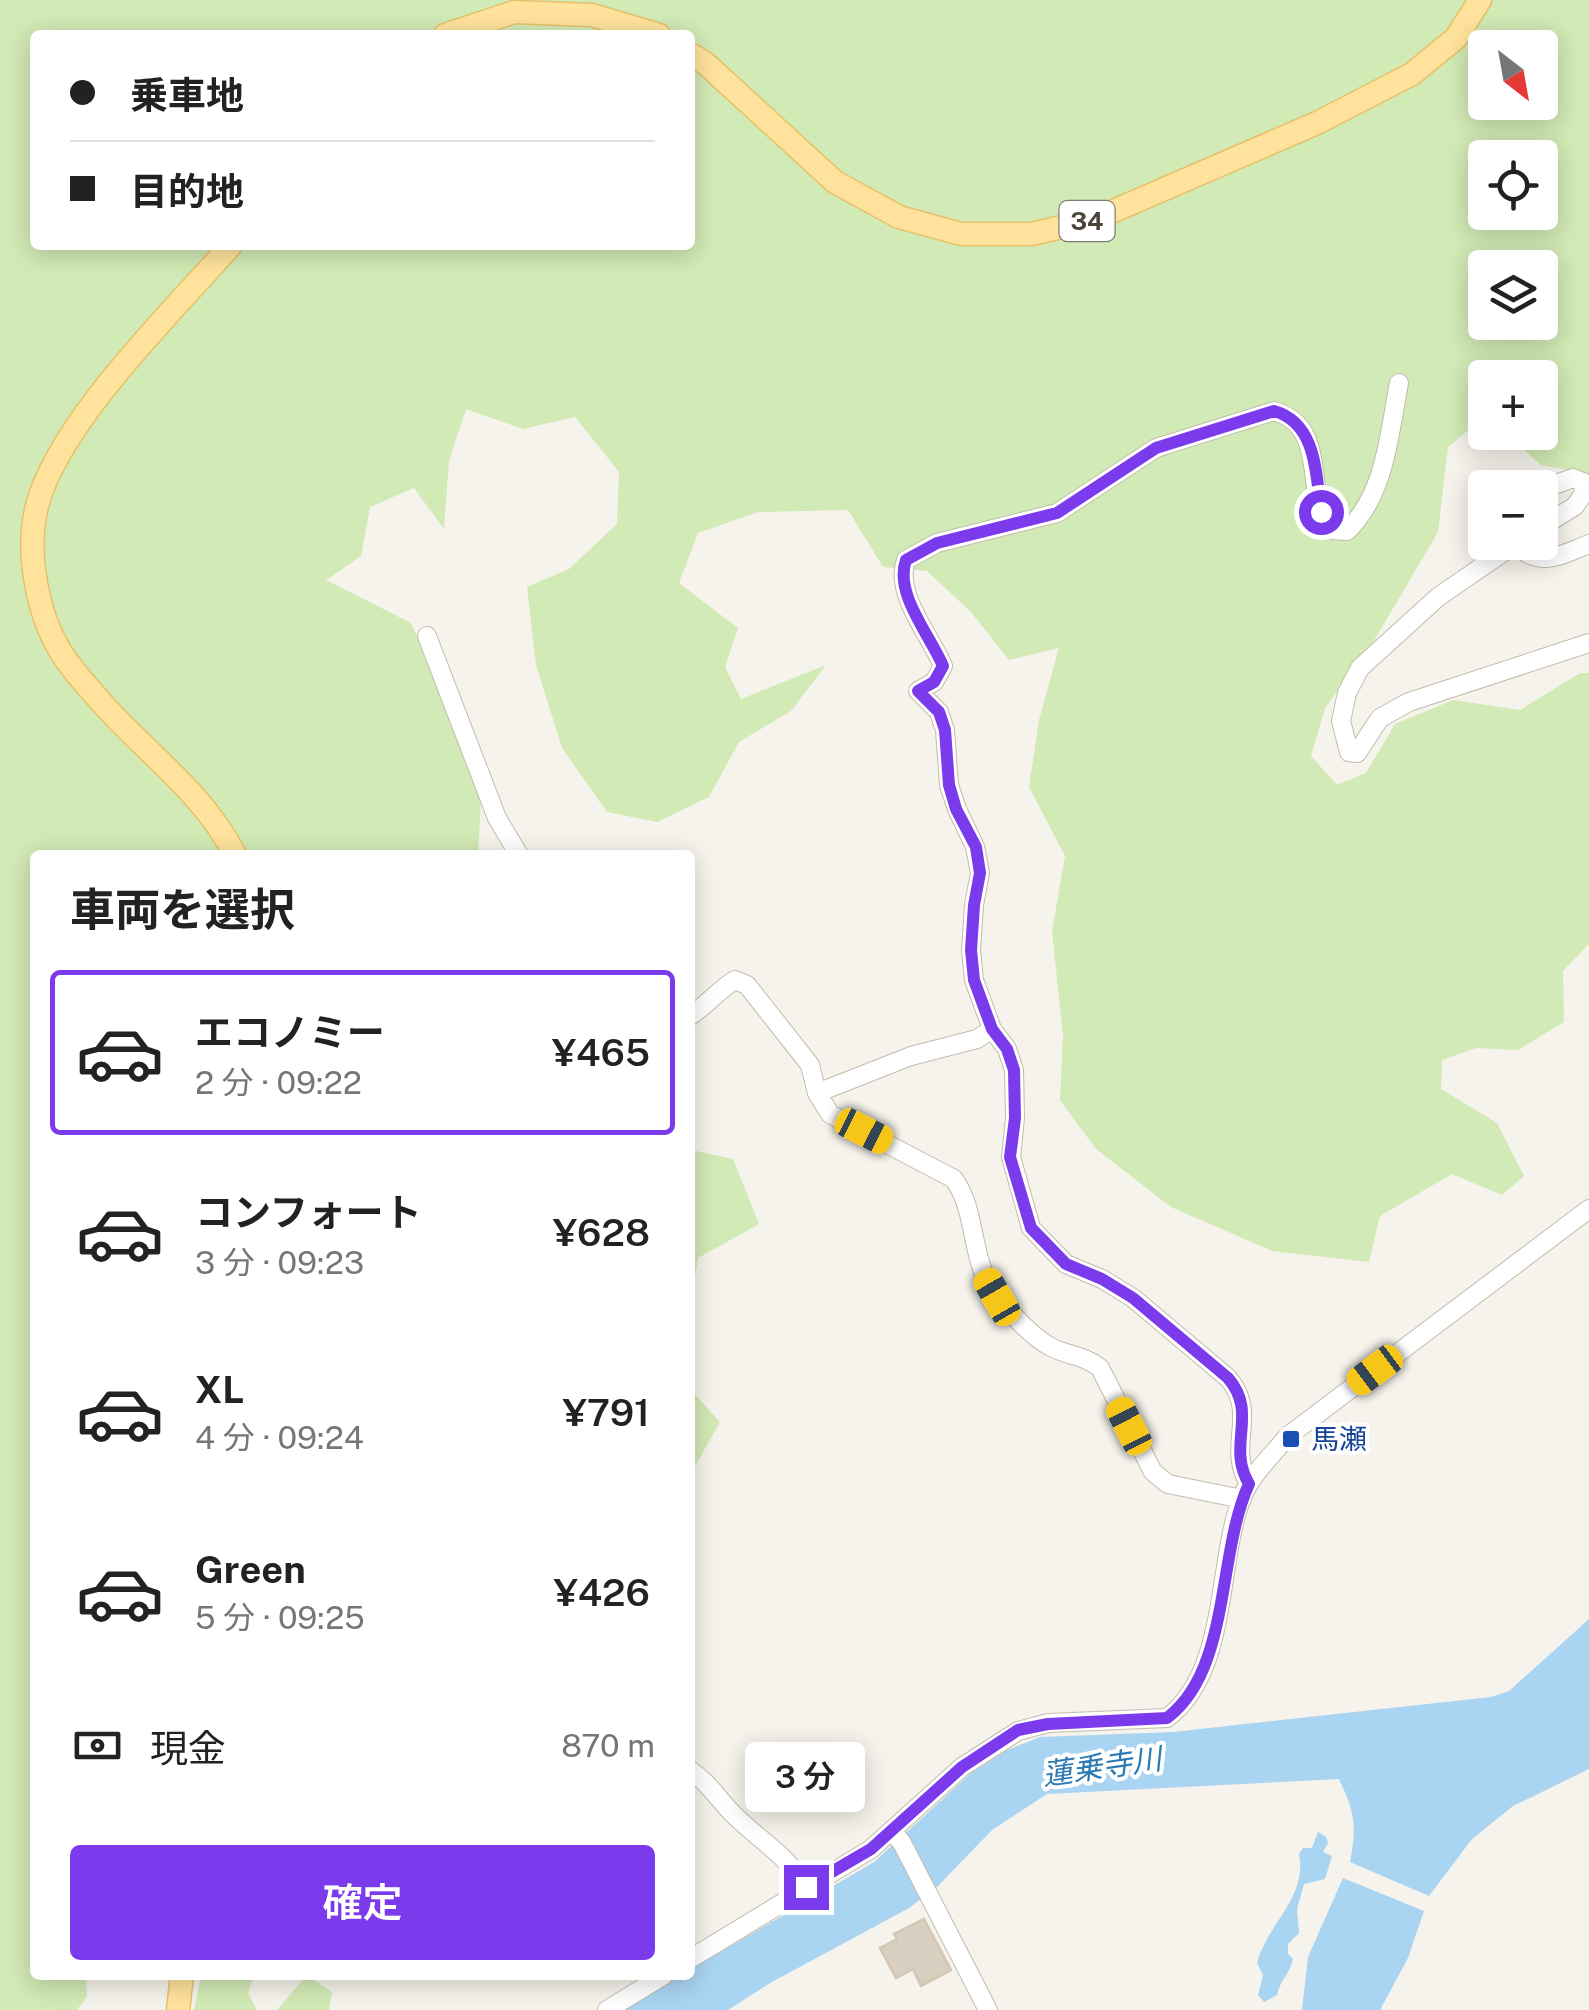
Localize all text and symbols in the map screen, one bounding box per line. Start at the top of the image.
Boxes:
north arrow [1468,30,1558,120]
map controls [1468,30,1558,560]
text: 乗車地 [130,73,244,118]
button: locate [1468,140,1558,230]
text: 目的地 [130,169,244,214]
road number: 34 [1060,201,1114,241]
button: layers [1468,250,1558,340]
button: + [1468,360,1558,450]
button: − [1468,470,1558,560]
route start [1299,490,1344,535]
text: 車両を選択 [70,883,295,936]
icon: car [75,1008,165,1098]
text: エコノミー [195,1010,385,1055]
text: ¥465 [552,1030,650,1075]
text: 2 分 · 09:22 [195,1064,362,1101]
car [830,1104,898,1158]
icon: car [75,1188,165,1278]
text: コンフォート [195,1190,422,1235]
text: ¥628 [553,1210,650,1255]
text: 3 分 · 09:23 [195,1244,364,1281]
car [969,1264,1025,1330]
car [1342,1340,1408,1400]
text: XL [195,1367,244,1412]
icon: car [75,1368,165,1458]
text: ¥791 [563,1390,650,1435]
car [1102,1392,1156,1460]
text: 4 分 · 09:24 [195,1419,364,1456]
place label: 馬瀬 [1311,1422,1367,1455]
marker: 馬瀬 [1280,1428,1302,1450]
text: Green [195,1547,306,1592]
icon: car [75,1548,165,1638]
text: ¥426 [553,1570,650,1615]
text: 5 分 · 09:25 [195,1599,365,1636]
icon: cash [70,1718,125,1773]
text: 現金 [150,1726,226,1771]
text: 870 m [561,1727,655,1764]
water label: 蓮乗寺川 [1040,1739,1167,1792]
callout: 3 分 [746,1742,866,1812]
text: 3 分 [775,1758,835,1795]
button: 確定 [70,1845,655,1960]
route end [784,1865,829,1910]

